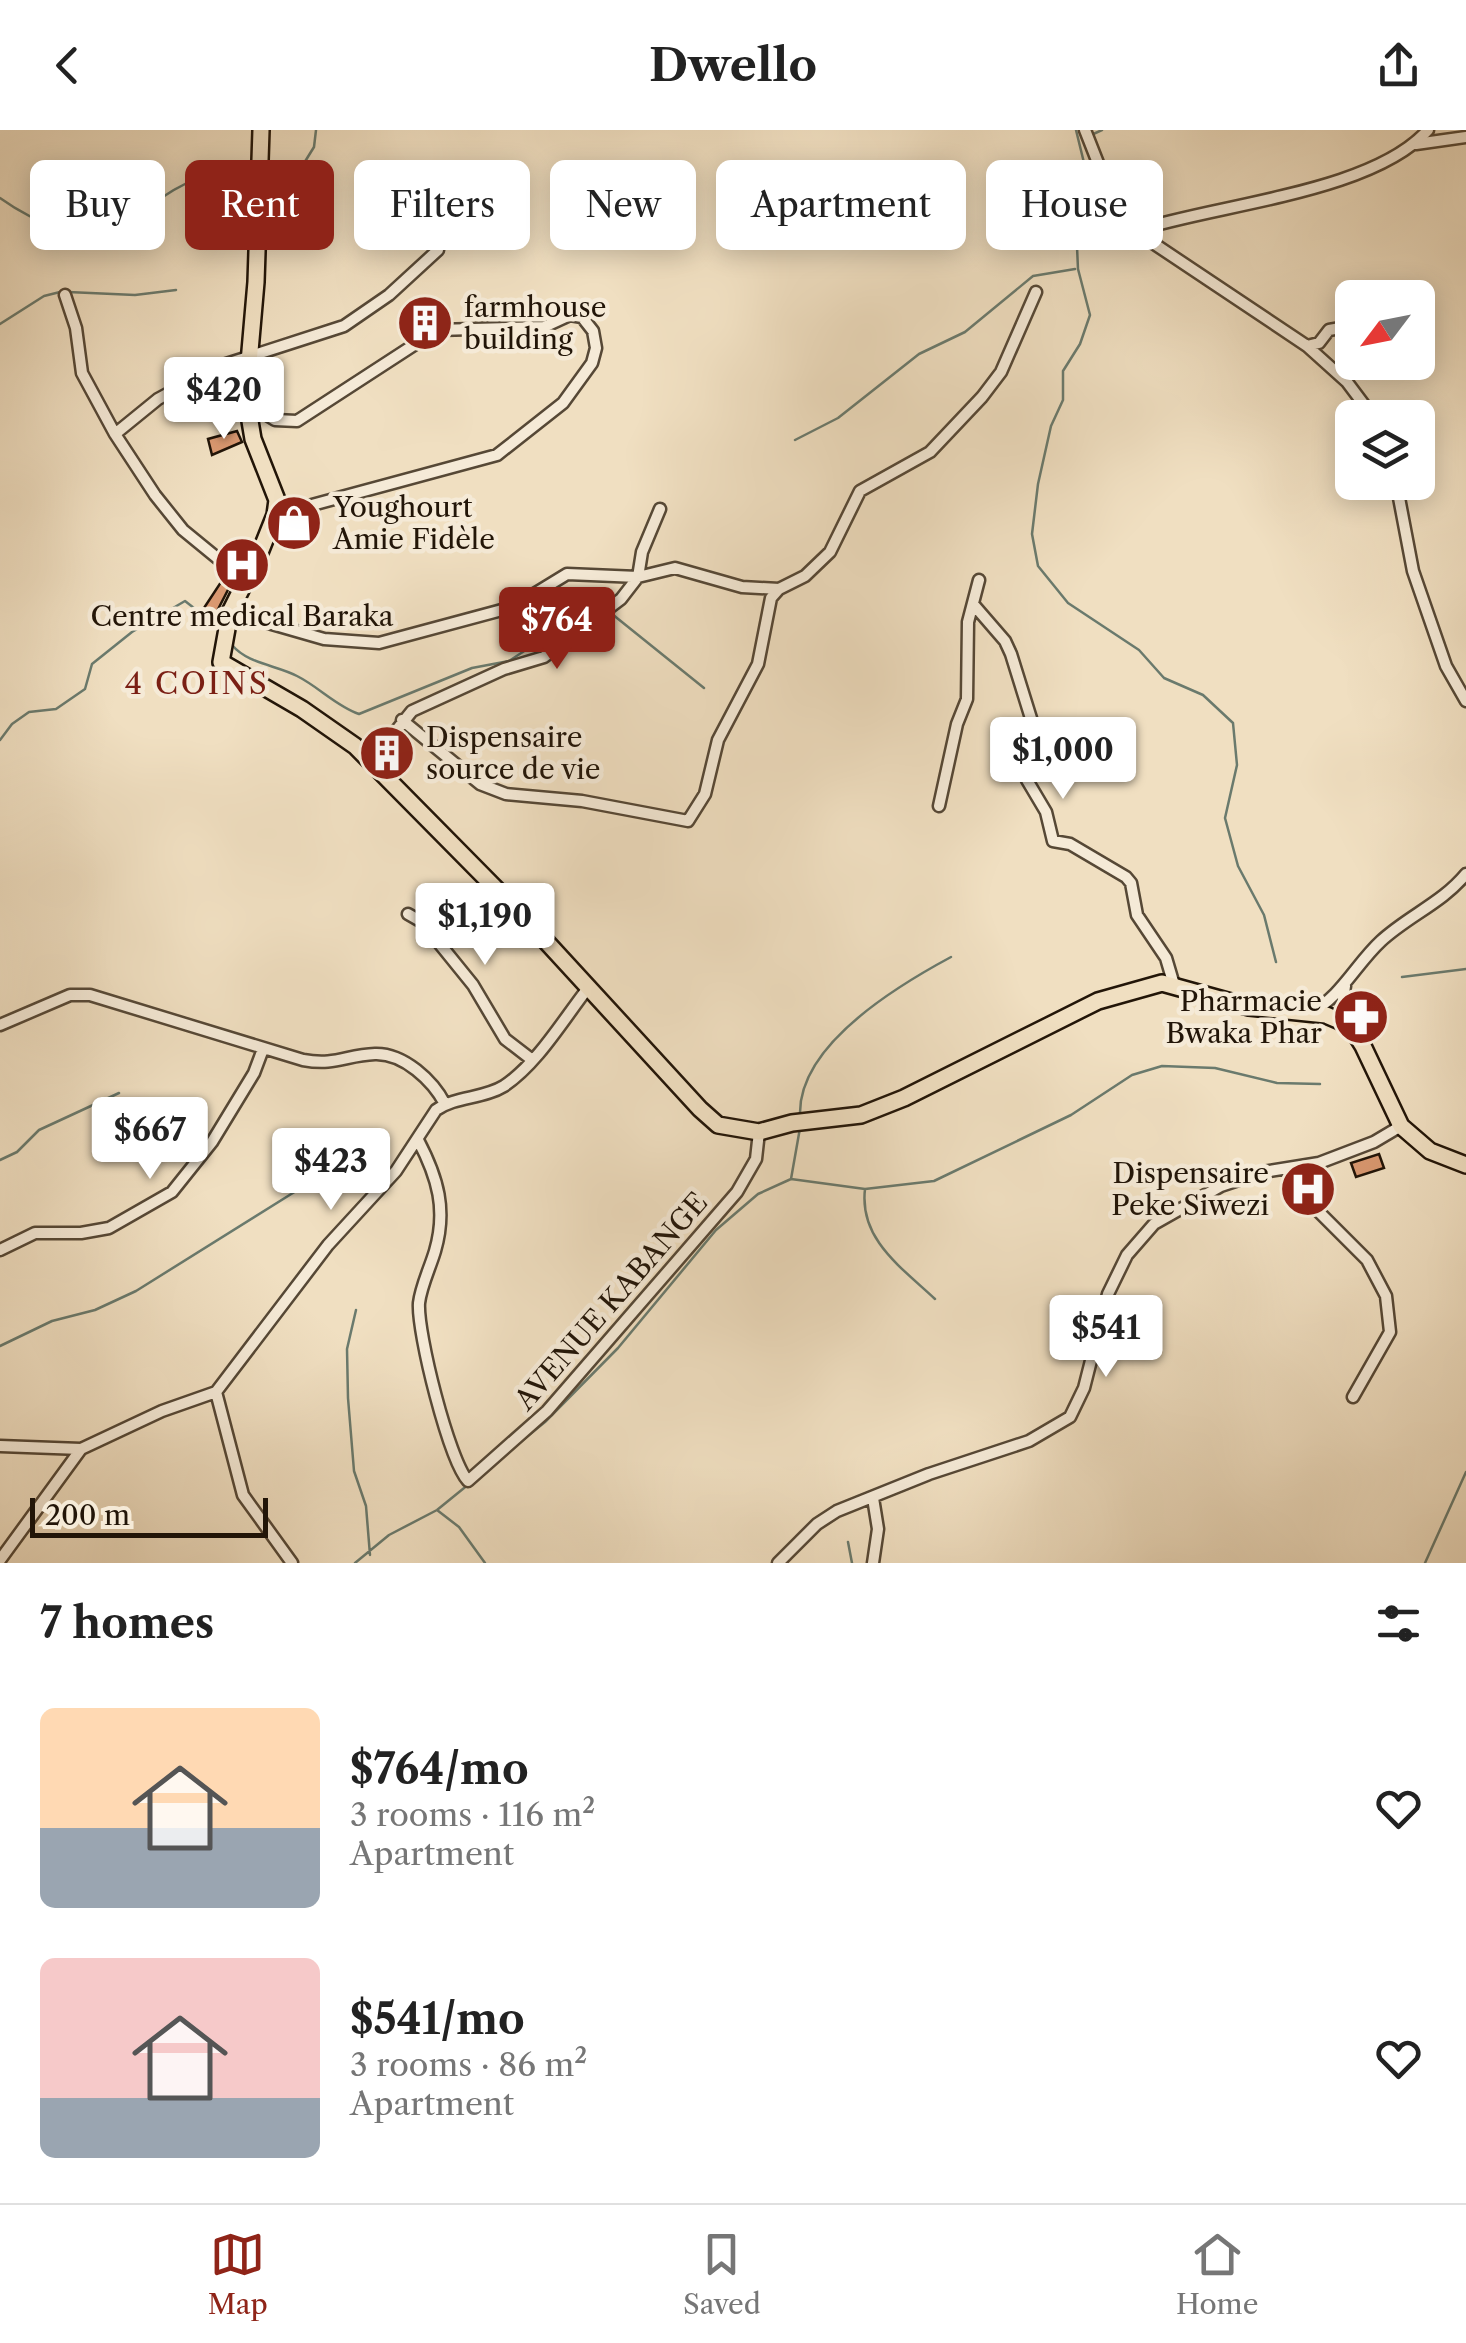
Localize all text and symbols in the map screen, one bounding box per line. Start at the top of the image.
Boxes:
text: Dwello [649,37,817,93]
icon: back [40,38,95,93]
icon: share [1371,38,1426,93]
chip: Buy [30,160,165,250]
chip: Rent [185,160,334,250]
chip: Filters [354,160,530,250]
chip: New [550,160,696,250]
chip: Apartment [716,160,966,250]
chip: House [986,160,1163,250]
north arrow [1335,280,1435,380]
map controls [1335,280,1435,500]
place label: farmhouse building [464,290,606,356]
building icon: farmhouse building [395,293,455,353]
pin: $420 [165,357,283,442]
text: $420 [186,370,262,409]
button: layers [1335,400,1435,500]
place label: Youghourt Amie Fidèle [332,490,495,556]
shop icon: Youghourt Amie Fidèle [264,493,324,553]
hospital icon: Centre medical Baraka [212,535,272,595]
pin: $764 [498,587,616,672]
place label: Centre medical Baraka [91,599,394,633]
text: $764 [521,600,593,639]
district label: 4 COINS [125,665,269,702]
pin: $1,000 [982,717,1144,802]
place label: Dispensaire source de vie [426,720,601,786]
building icon: Dispensaire source de vie [357,723,417,783]
text: $1,000 [1012,730,1114,769]
pin: $1,190 [404,883,566,968]
text: $1,190 [438,896,532,935]
place label: Pharmacie Bwaka Phar [1166,984,1322,1050]
pharmacy icon: Pharmacie Bwaka Phar [1331,987,1391,1047]
pin: $667 [91,1097,209,1182]
text: $667 [114,1110,186,1149]
pin: $423 [272,1128,390,1213]
text: $423 [294,1141,368,1180]
place label: Dispensaire Peke Siwezi [1111,1156,1269,1222]
hospital icon: Dispensaire Peke Siwezi [1278,1159,1338,1219]
street label: AVENUE KABANGE [507,1186,715,1417]
pin: $541 [1047,1295,1165,1380]
text: $541 [1072,1308,1140,1347]
scale bar [30,1493,268,1538]
text: 200 m [45,1498,130,1532]
icon: filters [1371,1596,1426,1651]
text: 7 homes [40,1597,214,1649]
text: $764/mo [350,1743,529,1795]
icon: home [120,1748,240,1868]
icon: heart [1371,1781,1426,1836]
text: 3 rooms · 116 m² [350,1795,595,1834]
text: Apartment [350,1834,514,1873]
text: $541/mo [350,1993,525,2045]
icon: home [120,1998,240,2118]
icon: heart [1371,2031,1426,2086]
text: 3 rooms · 86 m² [350,2045,587,2084]
text: Apartment [350,2084,514,2123]
tab: Map [208,2227,268,2321]
tab: Saved [683,2227,761,2321]
tab: Home [1176,2227,1258,2321]

